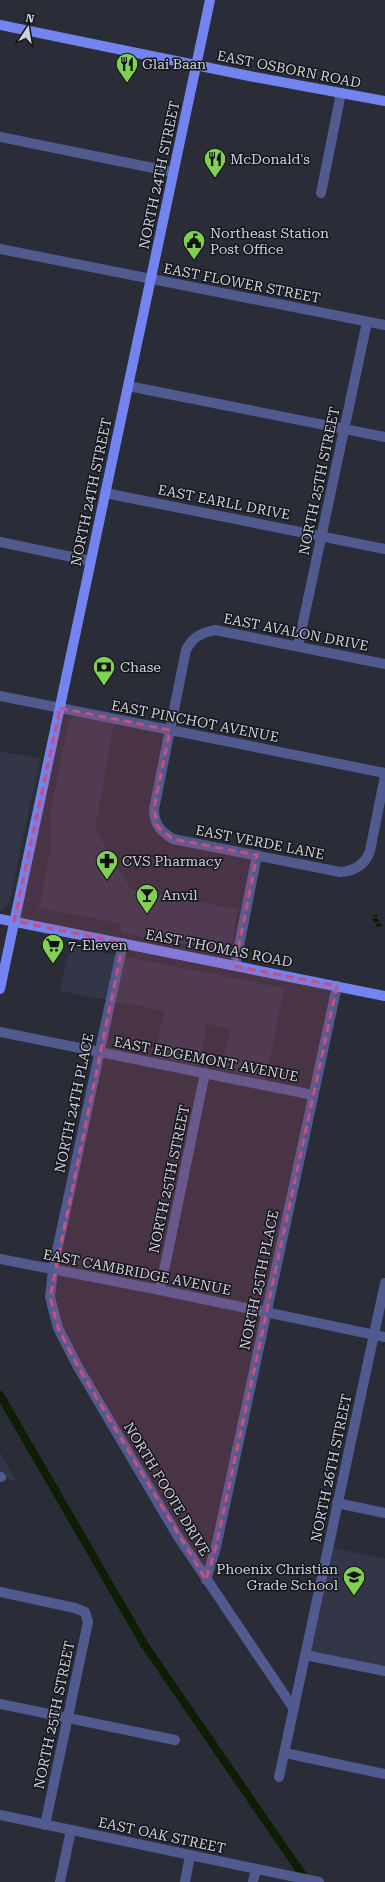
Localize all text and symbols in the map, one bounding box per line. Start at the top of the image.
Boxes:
north arrow [8,8,48,48]
text: N [24,11,36,26]
street label: EAST OSBORN ROAD [216,47,362,91]
restaurant icon: Glai Baan [114,51,140,84]
place label: Glai Baan [142,56,206,72]
street label: NORTH 24TH STREET [135,99,183,251]
restaurant icon: McDonald's [202,146,228,179]
place label: McDonald's [230,151,310,167]
place label: Northeast Station Post Office [210,225,329,257]
public building icon: Northeast Station Post Office [181,228,207,261]
street label: EAST FLOWER STREET [162,260,322,306]
street label: NORTH 25TH STREET [295,405,343,557]
street label: NORTH 24TH STREET [67,416,115,568]
street label: EAST EARLL DRIVE [157,481,292,523]
street label: EAST AVALON DRIVE [222,610,370,654]
bank icon: Chase [91,654,117,687]
place label: Chase [120,659,161,675]
street label: EAST PINCHOT AVENUE [110,697,280,745]
street label: EAST VERDE LANE [194,822,326,862]
pharmacy icon: CVS Pharmacy [94,848,120,881]
place label: CVS Pharmacy [122,853,223,869]
bar icon: Anvil [134,882,160,915]
place label: Anvil [162,887,198,903]
street label: EAST THOMAS ROAD [144,926,294,970]
supermarket icon: 7-Eleven [40,932,66,965]
place label: 7-Eleven [68,937,127,953]
street label: NORTH 24TH PLACE [51,1032,97,1174]
street label: EAST EDGEMONT AVENUE [112,1033,300,1085]
street label: NORTH 25TH STREET [145,1103,193,1255]
street label: NORTH 25TH PLACE [236,1209,282,1351]
street label: EAST CAMBRIDGE AVENUE [42,1246,232,1298]
street label: NORTH 26TH STREET [307,1392,355,1544]
street label: NORTH FOOTE DRIVE [121,1419,213,1559]
place label: Phoenix Christian Grade School [216,1561,339,1593]
school or university icon: Phoenix Christian Grade School [341,1564,367,1597]
street label: NORTH 25TH STREET [30,1639,78,1791]
street label: EAST OAK STREET [97,1814,227,1856]

